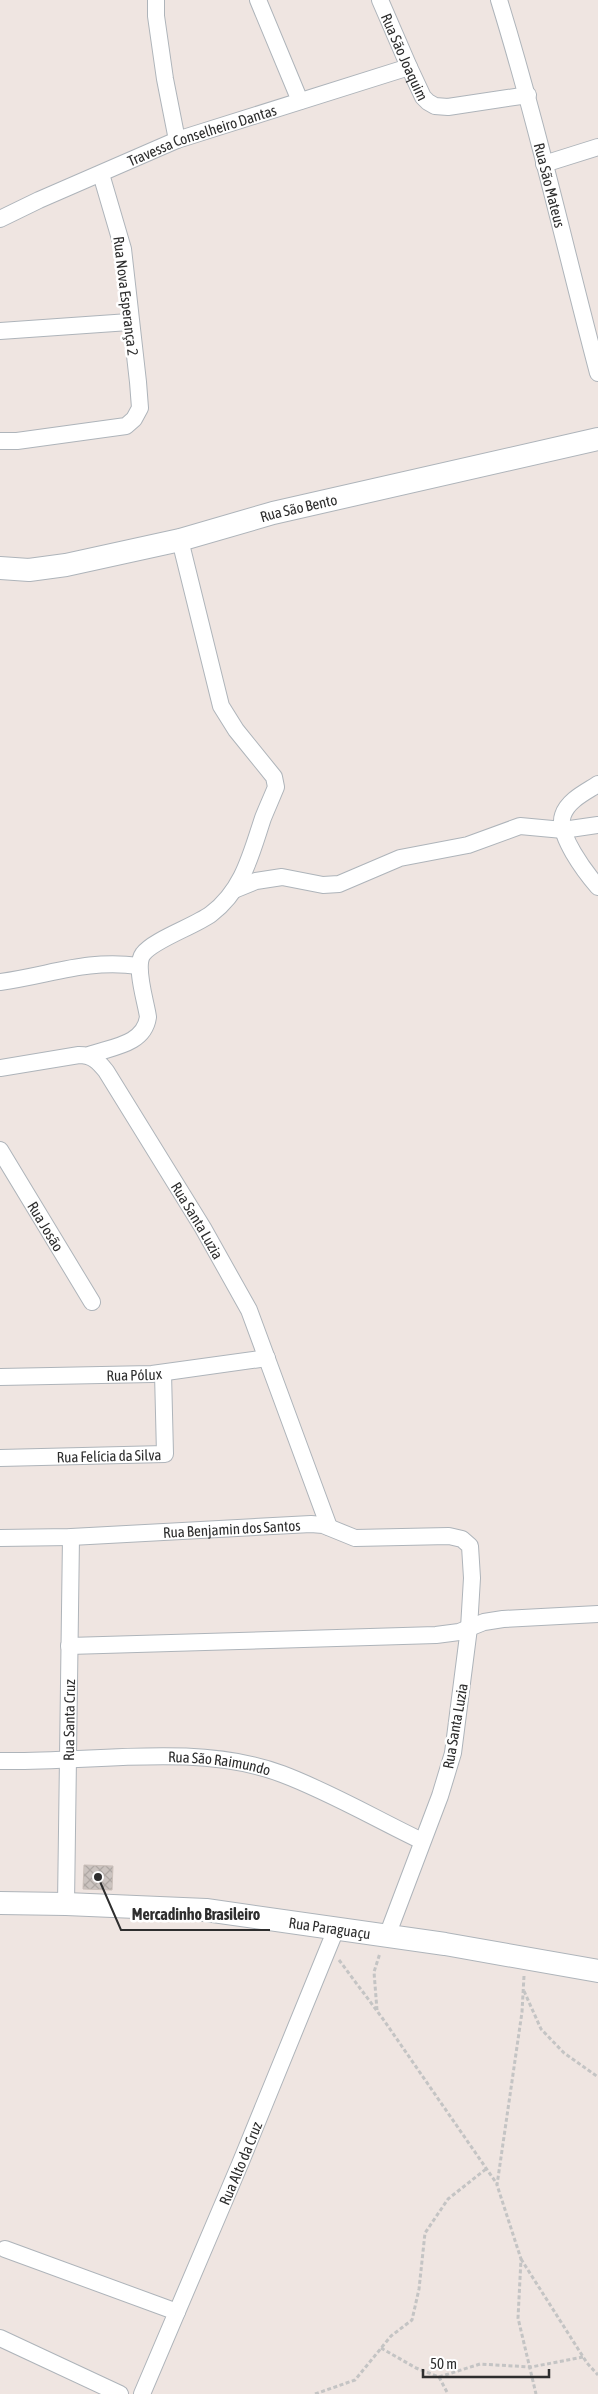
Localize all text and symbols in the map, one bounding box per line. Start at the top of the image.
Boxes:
street label: Rua São Joaquim [378,11,432,103]
street label: Travessa Conselheiro Dantas [125,101,278,169]
street label: Rua São Mateus [531,141,569,229]
street label: Rua Nova Esperança 2 [110,235,142,357]
street label: Rua São Bento [258,490,339,525]
street label: Rua Santa Luzia [168,1179,227,1262]
street label: Rua Josão [25,1198,68,1254]
street label: Rua Pólux [106,1364,163,1383]
street label: Rua Felícia da Silva [56,1446,162,1465]
street label: Rua Benjamin dos Santos [163,1516,301,1541]
street label: Rua Santa Cruz [59,1678,78,1761]
street label: Rua Santa Luzia [439,1682,471,1770]
street label: Rua São Raimundo [168,1748,273,1778]
callout: Mercadinho Brasileiro [121,1899,270,1930]
text: Mercadinho Brasileiro [132,1905,261,1923]
street label: Rua Paraguaçu [288,1913,372,1942]
street label: Rua Alto da Cruz [215,2118,265,2207]
scale bar [423,2346,549,2378]
text: 50 m [430,2355,457,2372]

